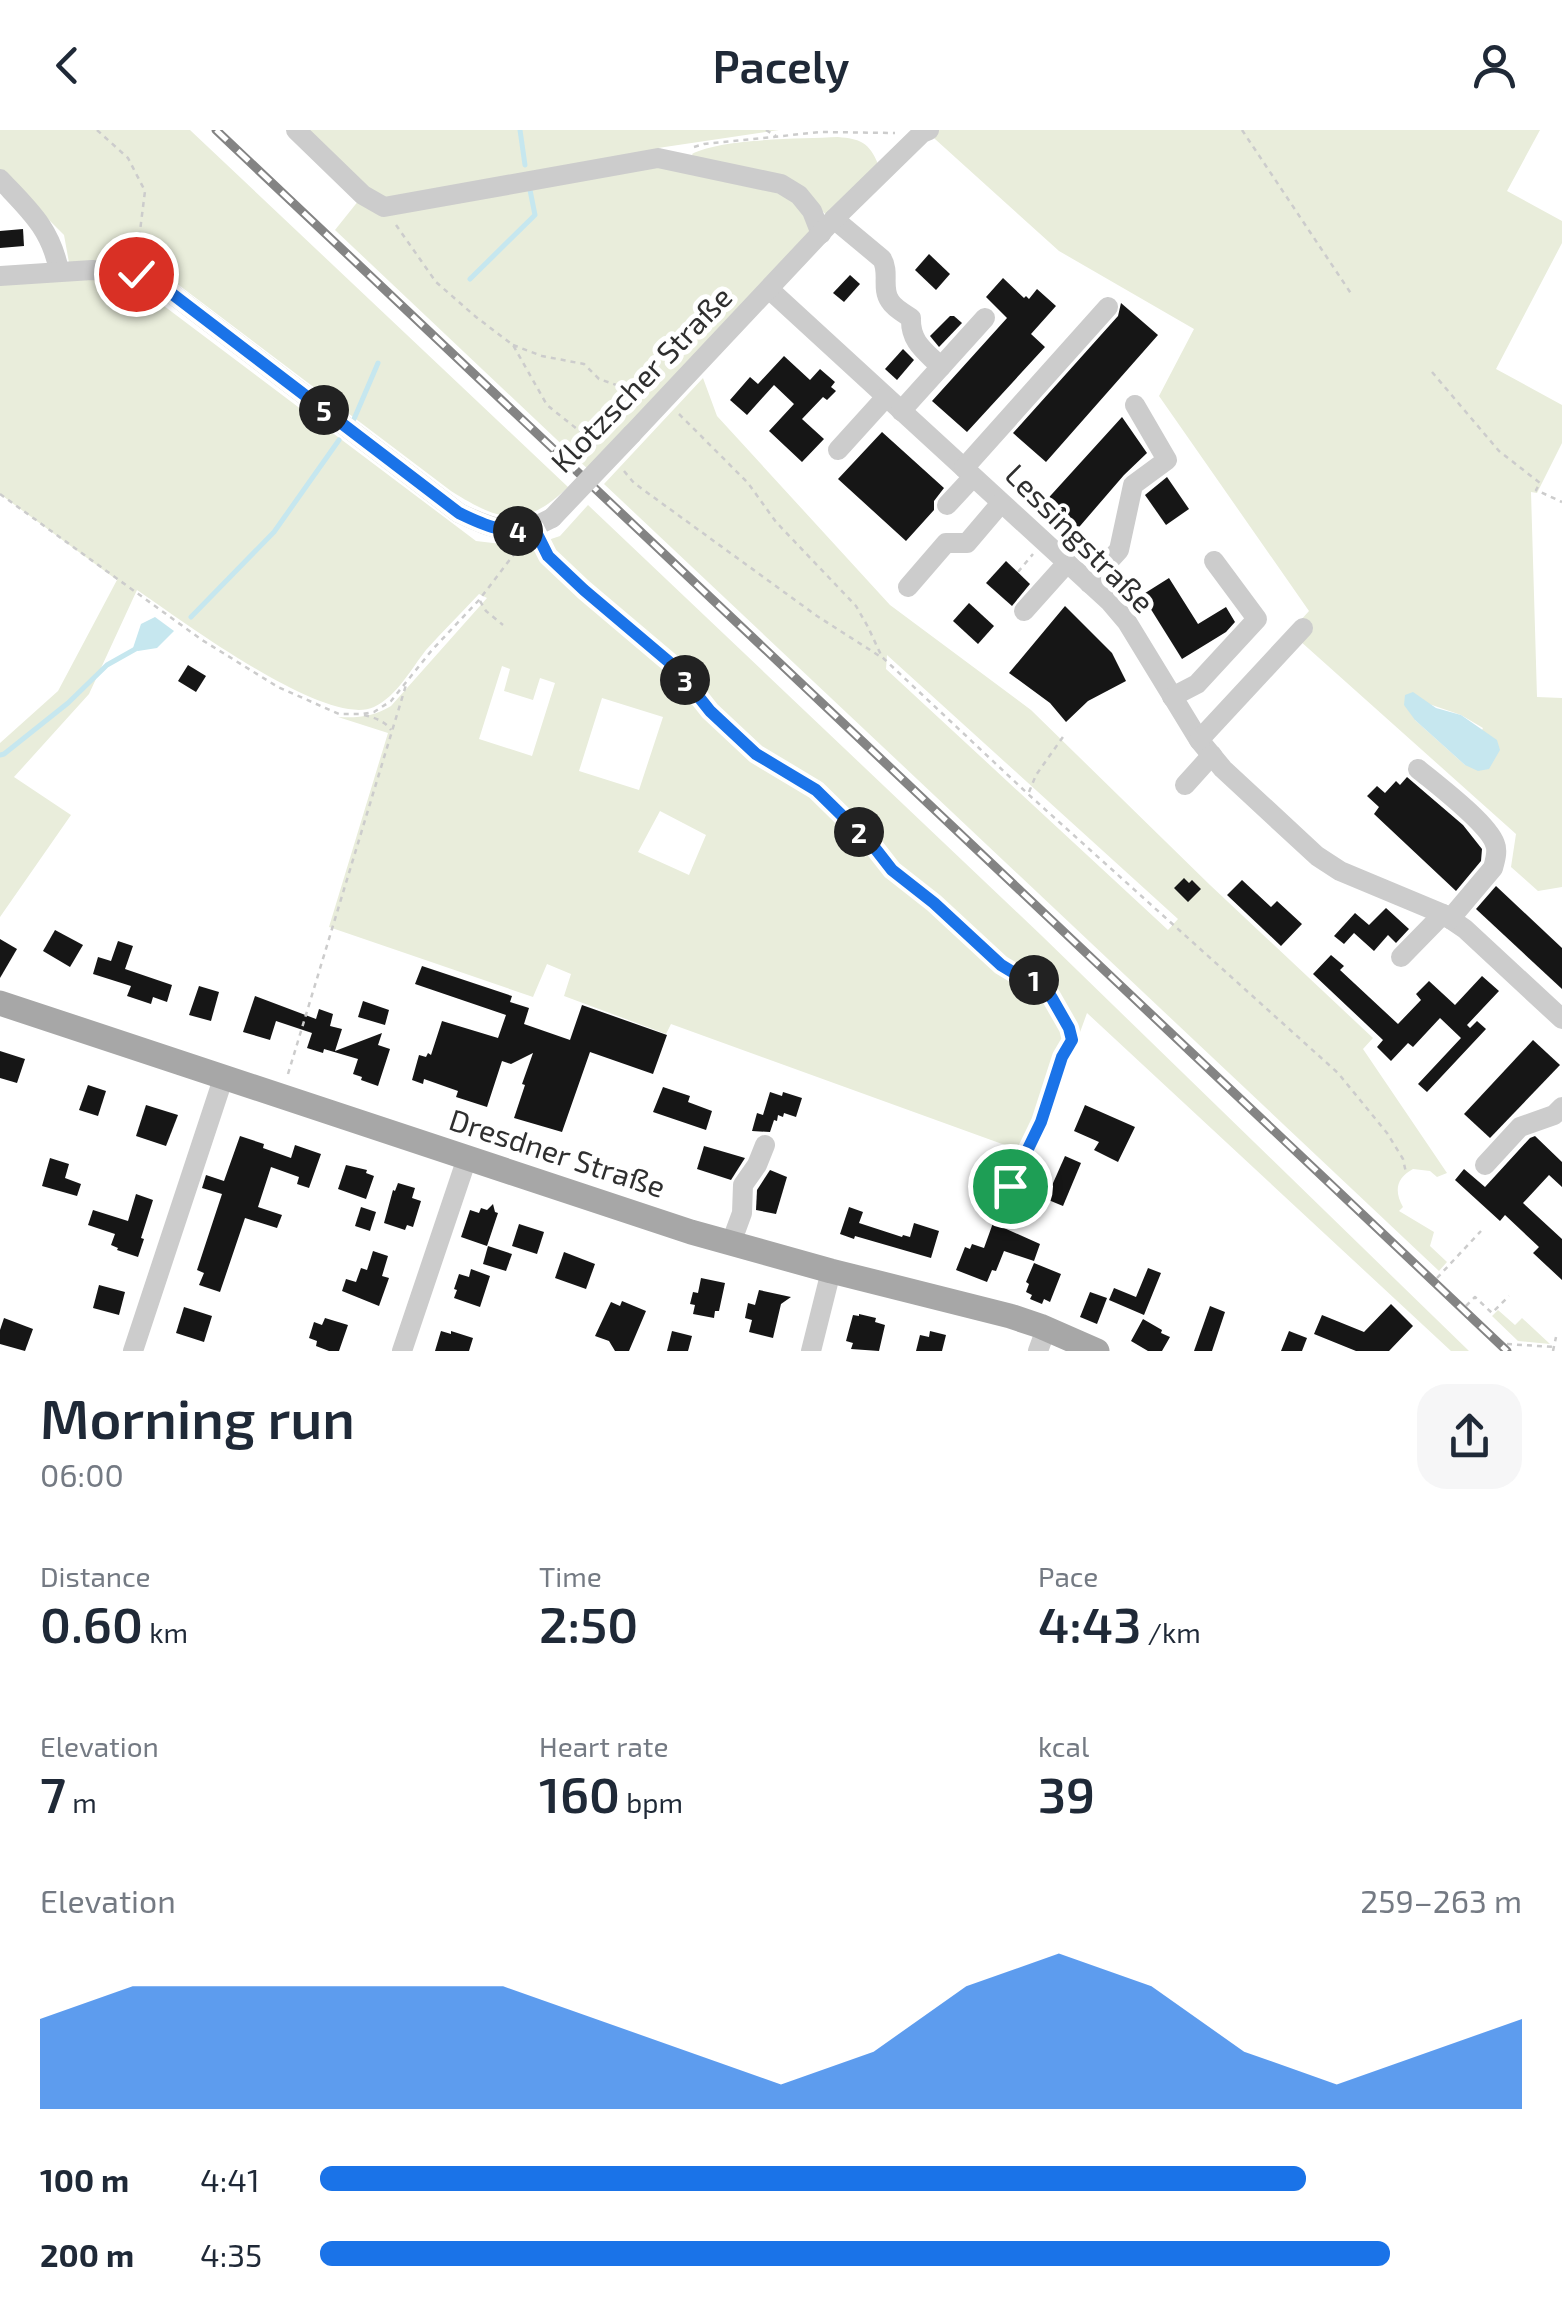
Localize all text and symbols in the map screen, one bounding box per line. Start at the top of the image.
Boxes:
icon: back [40,38,95,93]
text: Pacely [712,38,850,92]
icon: person [1467,38,1522,93]
pin [94,232,179,317]
icon: check [109,247,164,302]
street label: Klotzscher Straße [543,278,739,479]
pin: 5 [299,385,349,435]
text: 5 [316,393,332,427]
street label: Lessingstraße [999,456,1162,619]
pin: 4 [493,506,543,556]
text: 4 [509,514,527,548]
pin: 3 [660,655,710,705]
text: 3 [677,663,693,697]
pin: 2 [834,807,884,857]
text: 2 [851,815,867,849]
pin: 1 [1009,955,1059,1005]
text: 1 [1028,963,1040,997]
street label: Dresdner Straße [445,1100,670,1204]
pin [968,1144,1053,1229]
icon: arrive [983,1159,1038,1214]
text: Morning run [40,1384,355,1450]
button: share [1417,1384,1522,1489]
text: 06:00 [40,1455,124,1493]
text: Distance [40,1559,151,1593]
text: Time [539,1559,602,1593]
text: Pace [1038,1559,1098,1593]
text: 0.60 [40,1593,143,1653]
text: 2:50 [539,1593,638,1653]
text: 4:43 [1038,1593,1141,1653]
text: km [143,1615,188,1649]
text: /km [1141,1615,1201,1649]
text: Elevation [40,1729,159,1763]
text: Heart rate [539,1729,669,1763]
text: kcal [1038,1729,1089,1763]
text: 7 [40,1763,66,1823]
text: 160 [539,1763,620,1823]
text: 39 [1038,1763,1095,1823]
text: m [66,1785,97,1819]
text: bpm [620,1785,683,1819]
text: Elevation [40,1881,176,1919]
text: 259–263 m [1360,1881,1522,1919]
text: 100 m [40,2160,129,2198]
text: 4:41 [200,2160,260,2198]
text: 200 m [40,2235,134,2273]
text: 4:35 [200,2235,262,2273]

